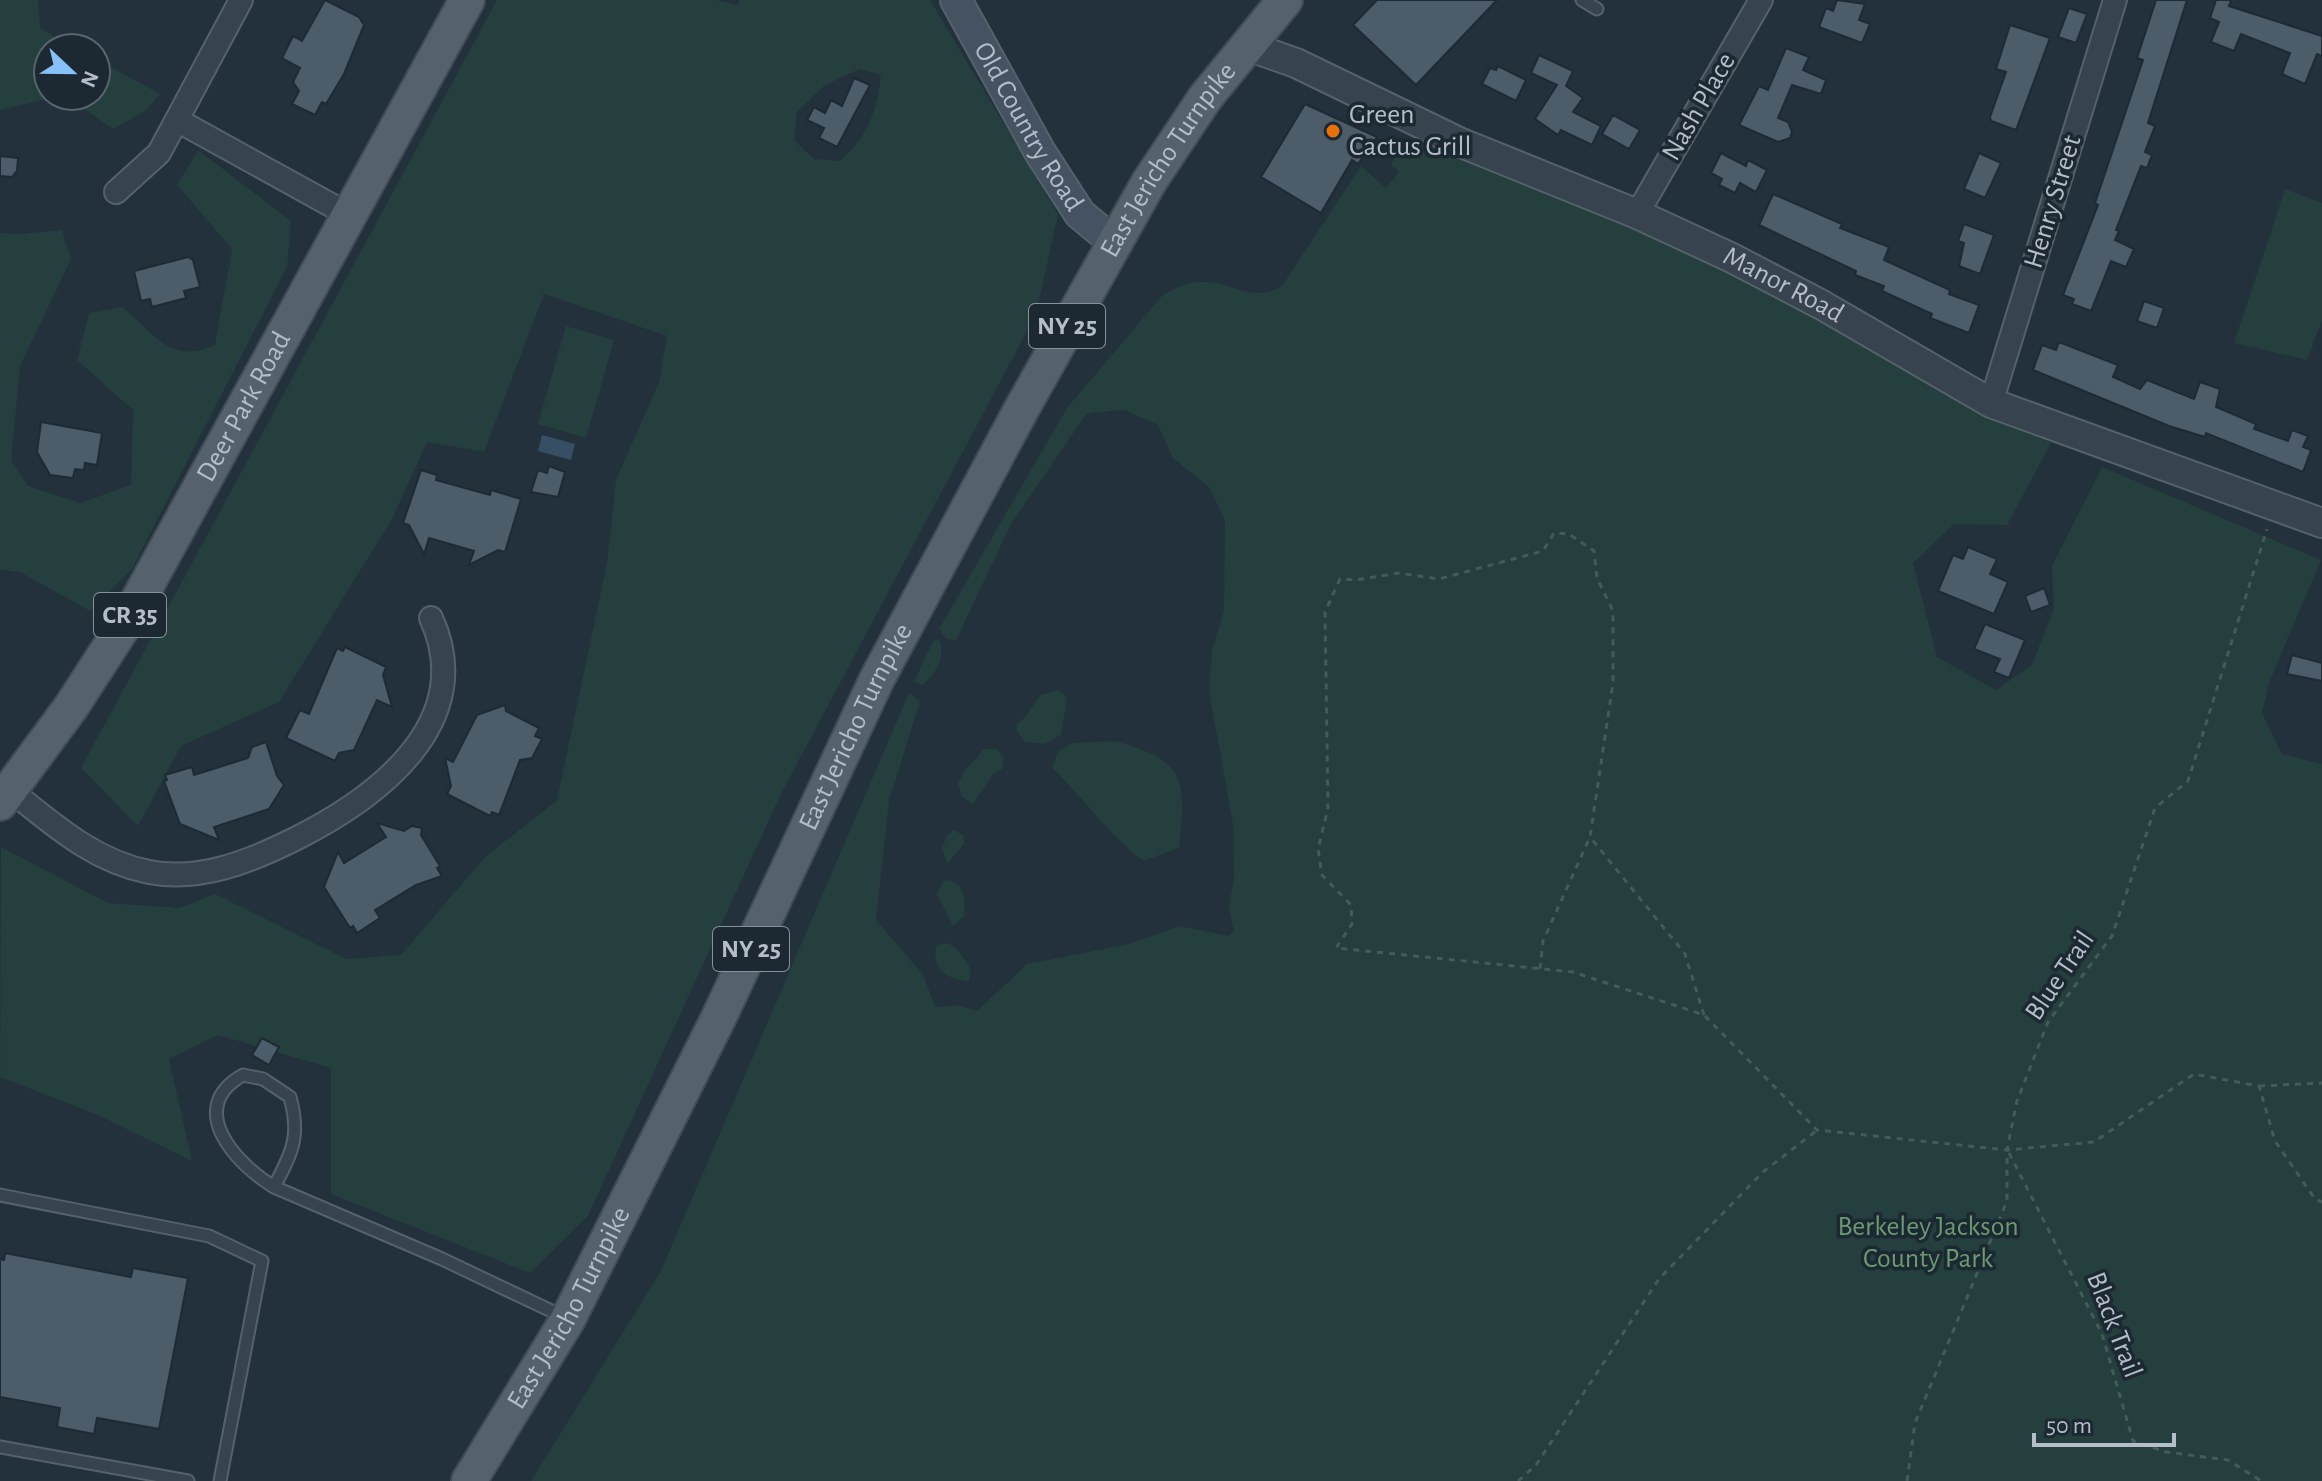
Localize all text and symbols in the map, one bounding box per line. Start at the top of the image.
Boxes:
north arrow [32,32,112,112]
street label: Old Country Road [968,38,1088,216]
street label: Nash Place [1657,48,1741,166]
street label: East Jericho Turnpike [1096,58,1242,262]
text: N [77,68,103,90]
place label: Green Cactus Grill [1349,101,1471,161]
marker: Green Cactus Grill [1324,122,1342,140]
street label: Henry Street [2020,132,2087,272]
street label: Manor Road [1719,242,1848,328]
road number: NY 25 [1029,304,1105,348]
street label: Deer Park Road [192,327,296,487]
road number: CR 35 [94,593,166,637]
street label: East Jericho Turnpike [794,619,918,835]
street label: Blue Trail [2020,926,2100,1026]
road number: NY 25 [713,927,789,971]
street label: East Jericho Turnpike [502,1203,636,1414]
park label: Berkeley Jackson County Park [1837,1213,2019,1273]
street label: Black Trail [2081,1268,2147,1382]
scale bar [2034,1397,2174,1447]
text: 50 m [2046,1414,2092,1438]

